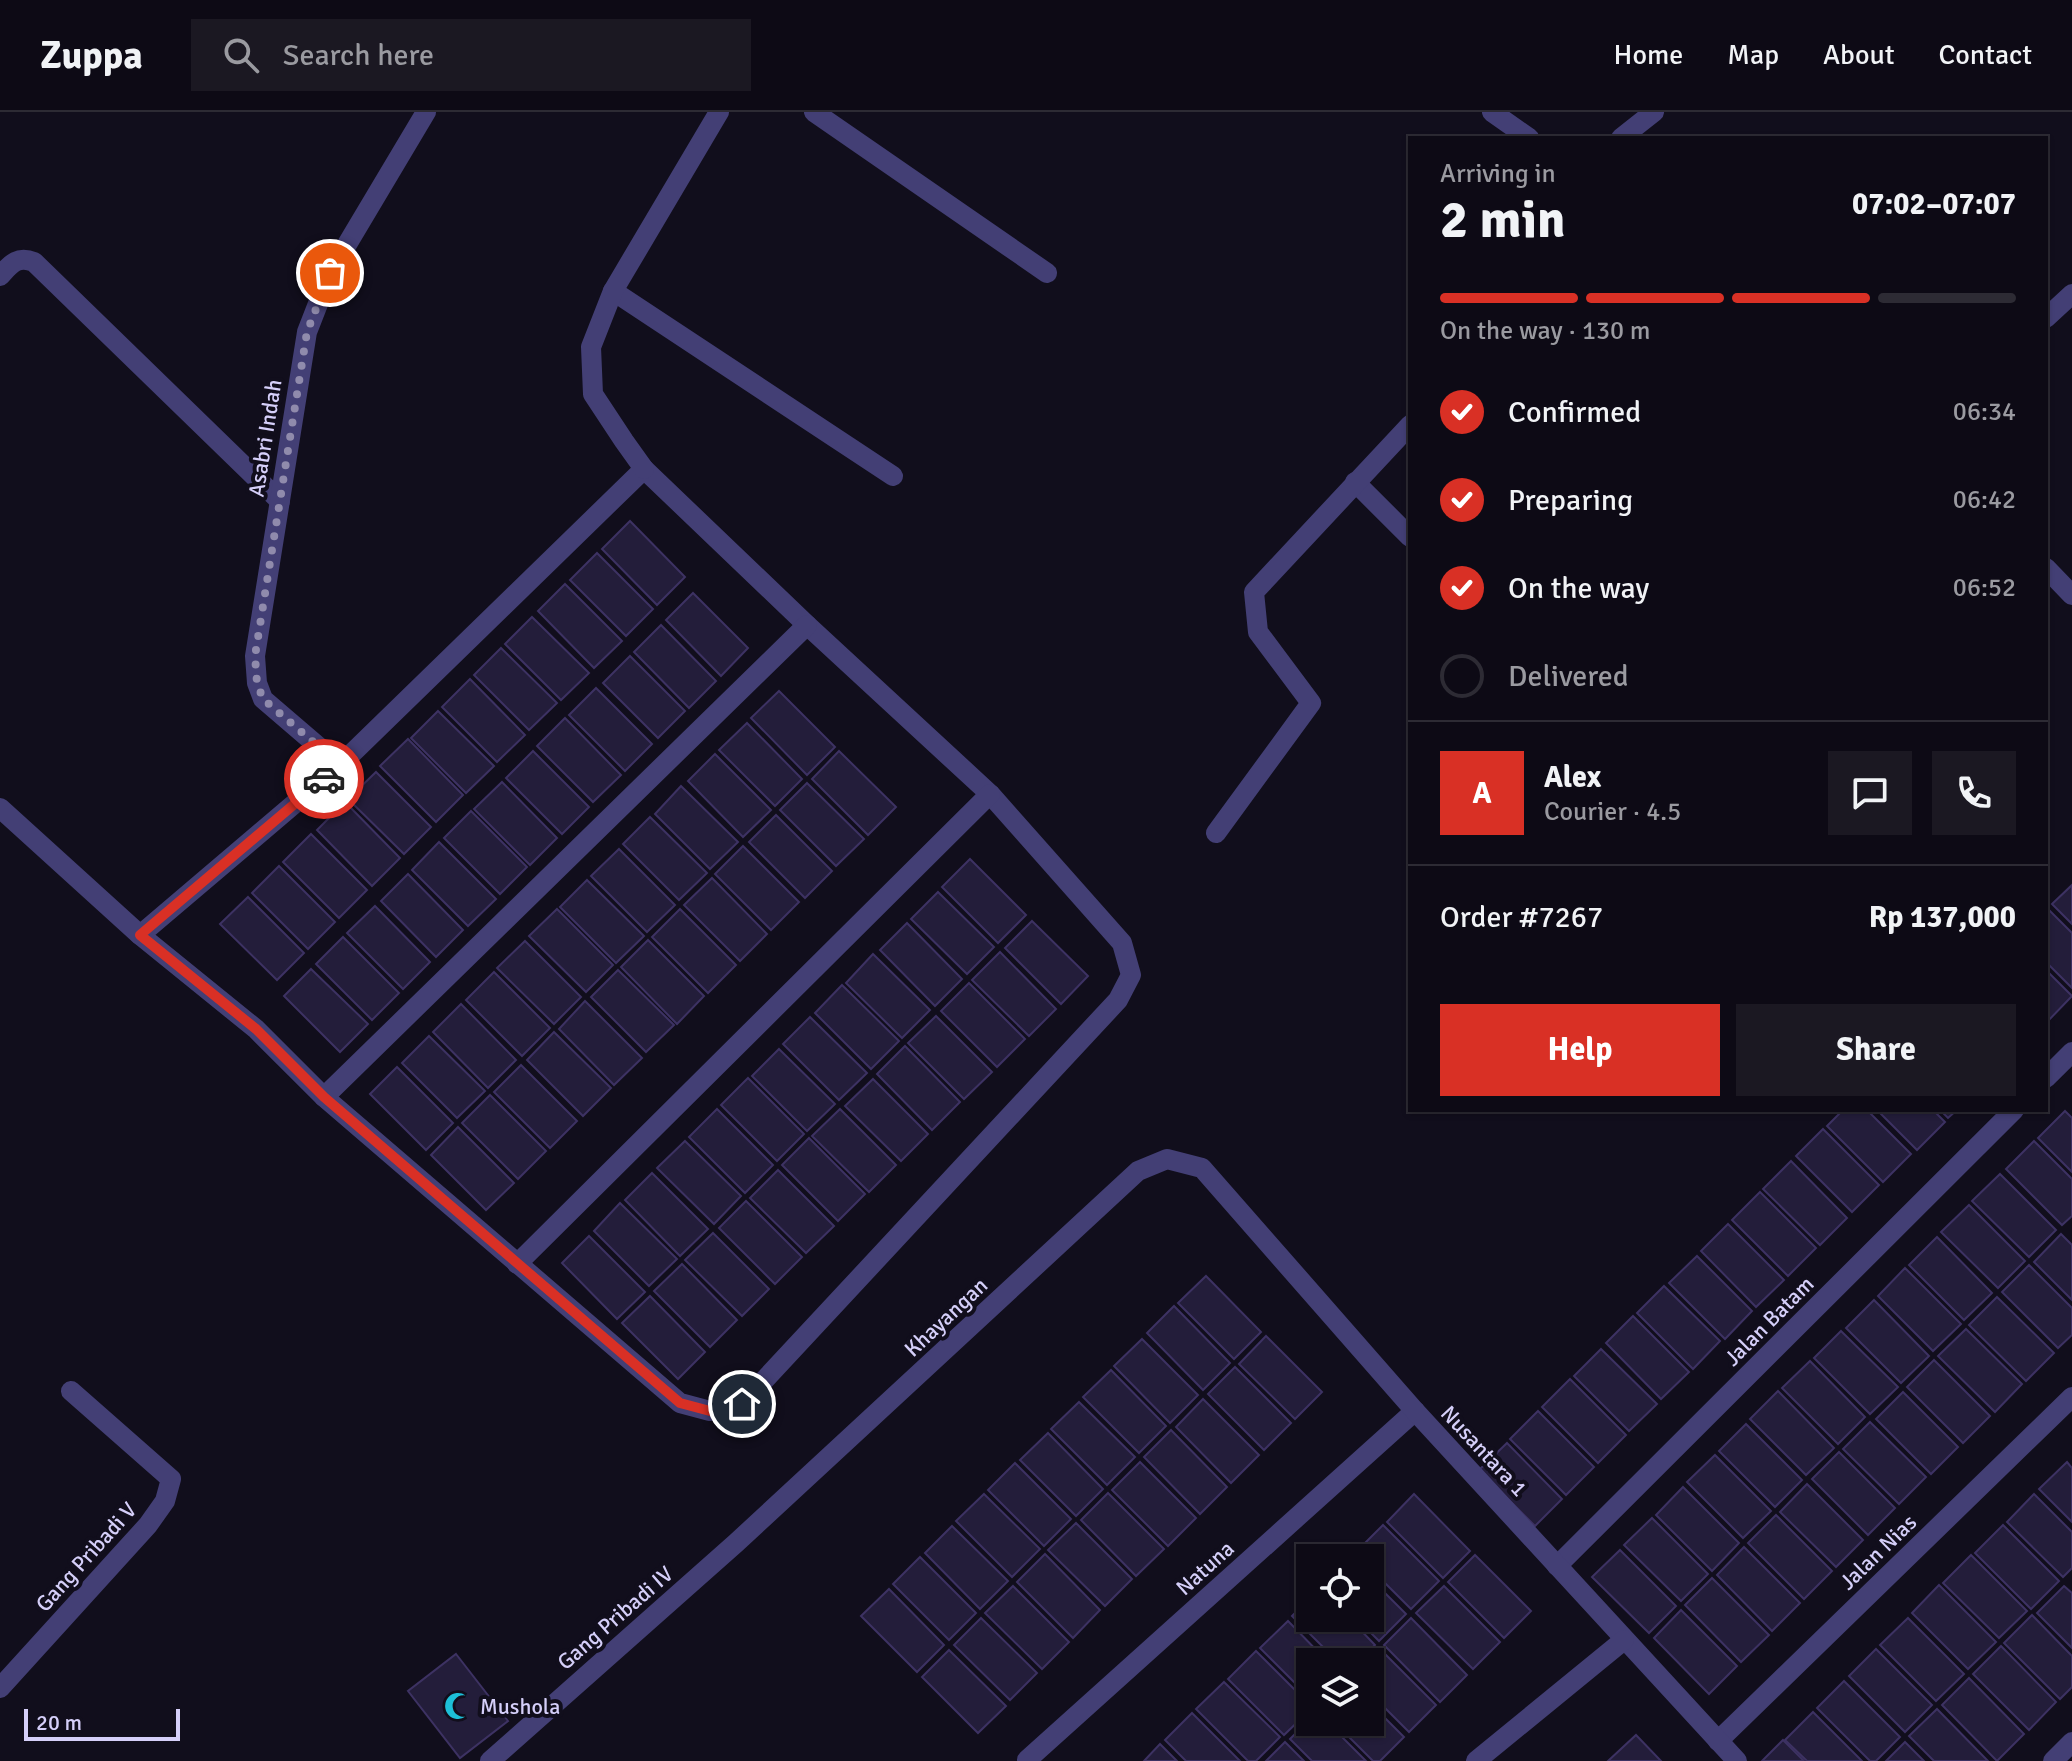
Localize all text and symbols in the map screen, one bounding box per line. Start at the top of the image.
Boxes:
search box [191,19,751,91]
text: Zuppa [40,32,143,79]
icon: search [219,33,263,77]
text: Search here [283,37,434,74]
text: Home [1614,38,1683,72]
text: Map [1727,38,1779,72]
text: About [1823,38,1895,72]
text: Contact [1939,38,2032,72]
text: Arriving in [1440,158,1556,190]
text: 07:02–07:07 [1852,186,2016,223]
text: 2 min [1440,188,1566,252]
pin [296,239,364,307]
icon: bag [308,251,352,295]
text: On the way · 130 m [1440,315,1650,347]
street label: Asabri Indah [242,377,288,499]
icon: check [1440,390,1484,434]
text: Confirmed [1508,394,1641,431]
text: 06:34 [1953,396,2016,428]
icon: check [1440,478,1484,522]
text: Preparing [1508,482,1633,519]
text: 06:42 [1953,484,2016,516]
icon: check [1440,566,1484,610]
text: On the way [1508,570,1649,607]
text: 06:52 [1953,572,2016,604]
text: Delivered [1508,658,1629,695]
courier [284,739,364,819]
button: chat [1828,751,1912,835]
button: phone [1932,751,2016,835]
icon: car [302,757,346,801]
text: Alex [1544,759,1601,796]
text: A [1472,775,1492,812]
text: Courier · 4.5 [1544,796,1681,828]
text: Order #7267 [1440,899,1603,936]
text: Rp 137,000 [1869,899,2016,936]
button: Help [1440,1004,1720,1096]
button: Share [1736,1004,2016,1096]
street label: Jalan Batam [1719,1271,1819,1371]
street label: Khayangan [899,1272,993,1362]
pin [708,1370,776,1438]
icon: home [720,1382,764,1426]
street label: Nusantara 1 [1435,1400,1533,1502]
street label: Gang Pribadi V [30,1496,142,1617]
street label: Jalan Nias [1834,1509,1922,1595]
street label: Natuna [1170,1535,1240,1601]
map controls [1296,1544,1384,1736]
button: locate [1296,1544,1384,1632]
street label: Gang Pribadi IV [552,1560,679,1676]
button: layers [1296,1648,1384,1736]
mosque icon: Mushola [443,1691,473,1721]
place label: Mushola [480,1693,561,1720]
scale bar [24,1705,180,1741]
text: 20 m [36,1709,82,1736]

